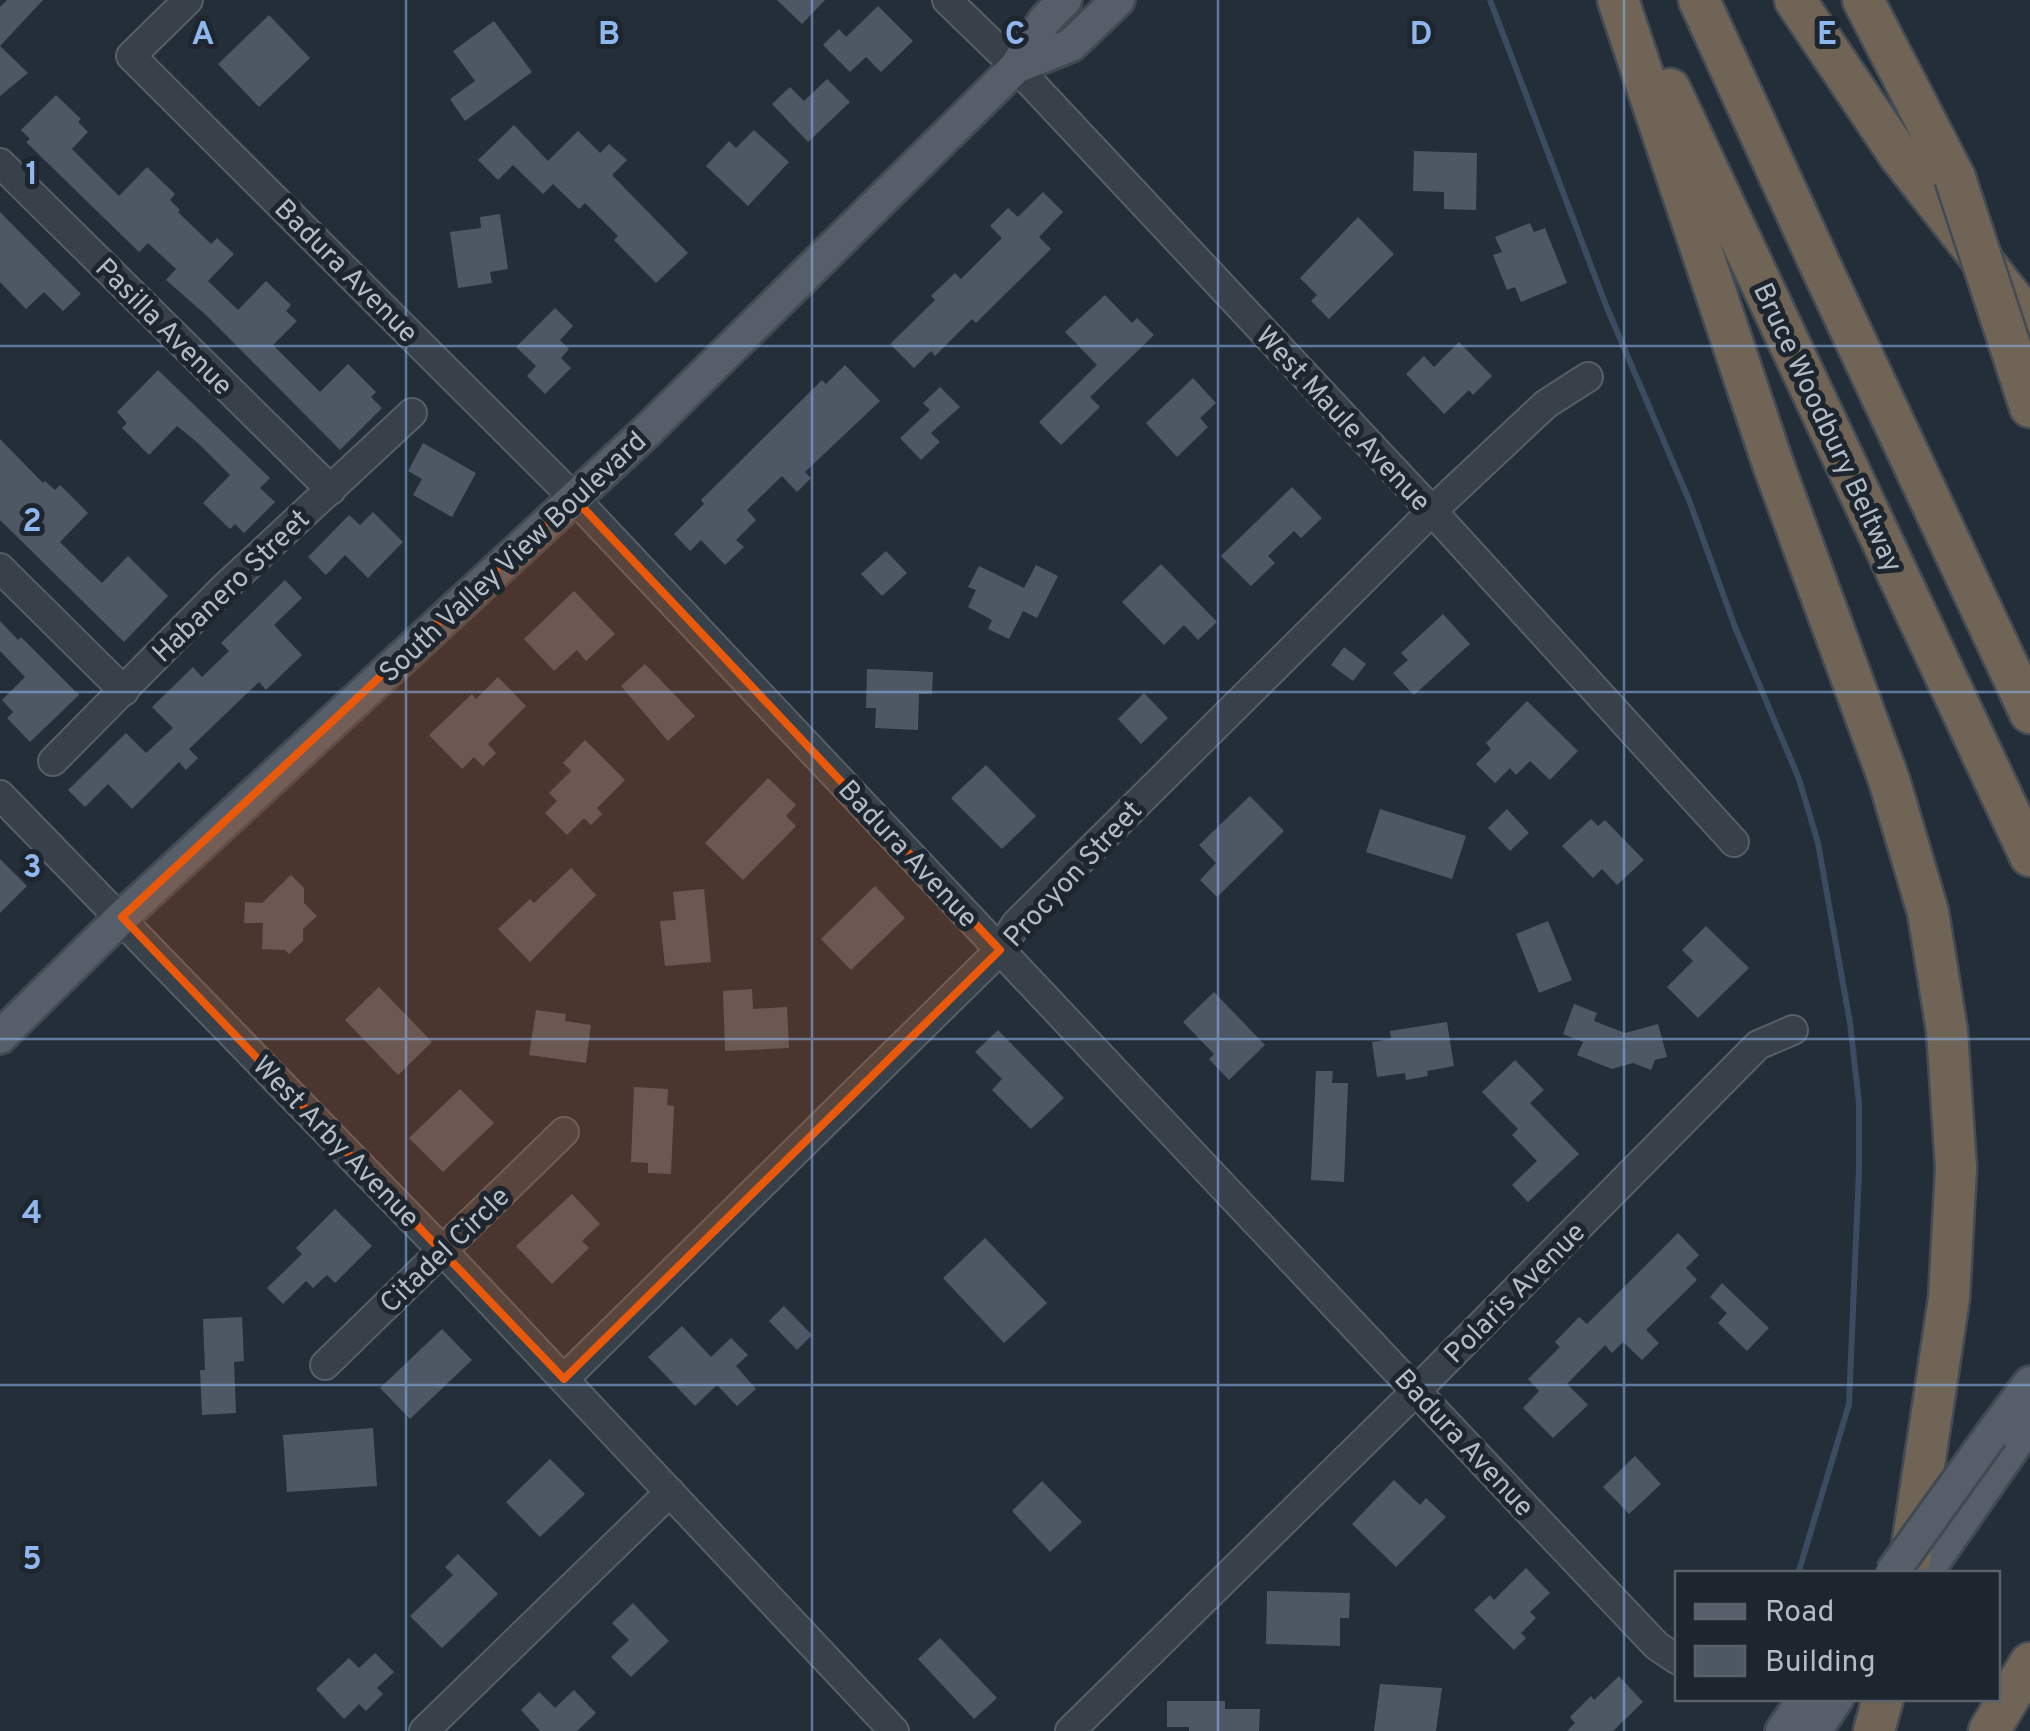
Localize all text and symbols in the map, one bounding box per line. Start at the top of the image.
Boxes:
text: A [192,16,214,56]
text: B [598,16,620,56]
text: C [1005,16,1025,56]
text: D [1410,16,1432,56]
text: E [1817,16,1837,56]
text: 1 [26,156,38,196]
street label: Badura Avenue [265,192,425,352]
street label: Pasilla Avenue [86,252,239,405]
street label: Bruce Woodbury Beltway [1743,278,1909,579]
street label: West Maule Avenue [1246,319,1437,521]
street label: South Valley View Boulevard [373,425,655,692]
text: 2 [22,503,42,543]
street label: Habanero Street [146,503,319,672]
street label: Badura Avenue [829,773,985,937]
street label: Procyon Street [997,794,1151,956]
text: 3 [22,849,42,889]
street label: West Arby Avenue [243,1049,426,1237]
street label: Citadel Circle [373,1180,519,1322]
text: 4 [22,1195,42,1235]
street label: Polaris Avenue [1438,1216,1595,1373]
street label: Badura Avenue [1385,1362,1541,1526]
text: 5 [22,1541,42,1581]
legend [1675,1571,2000,1701]
text: Road [1765,1595,1834,1632]
text: Building [1765,1645,1876,1682]

